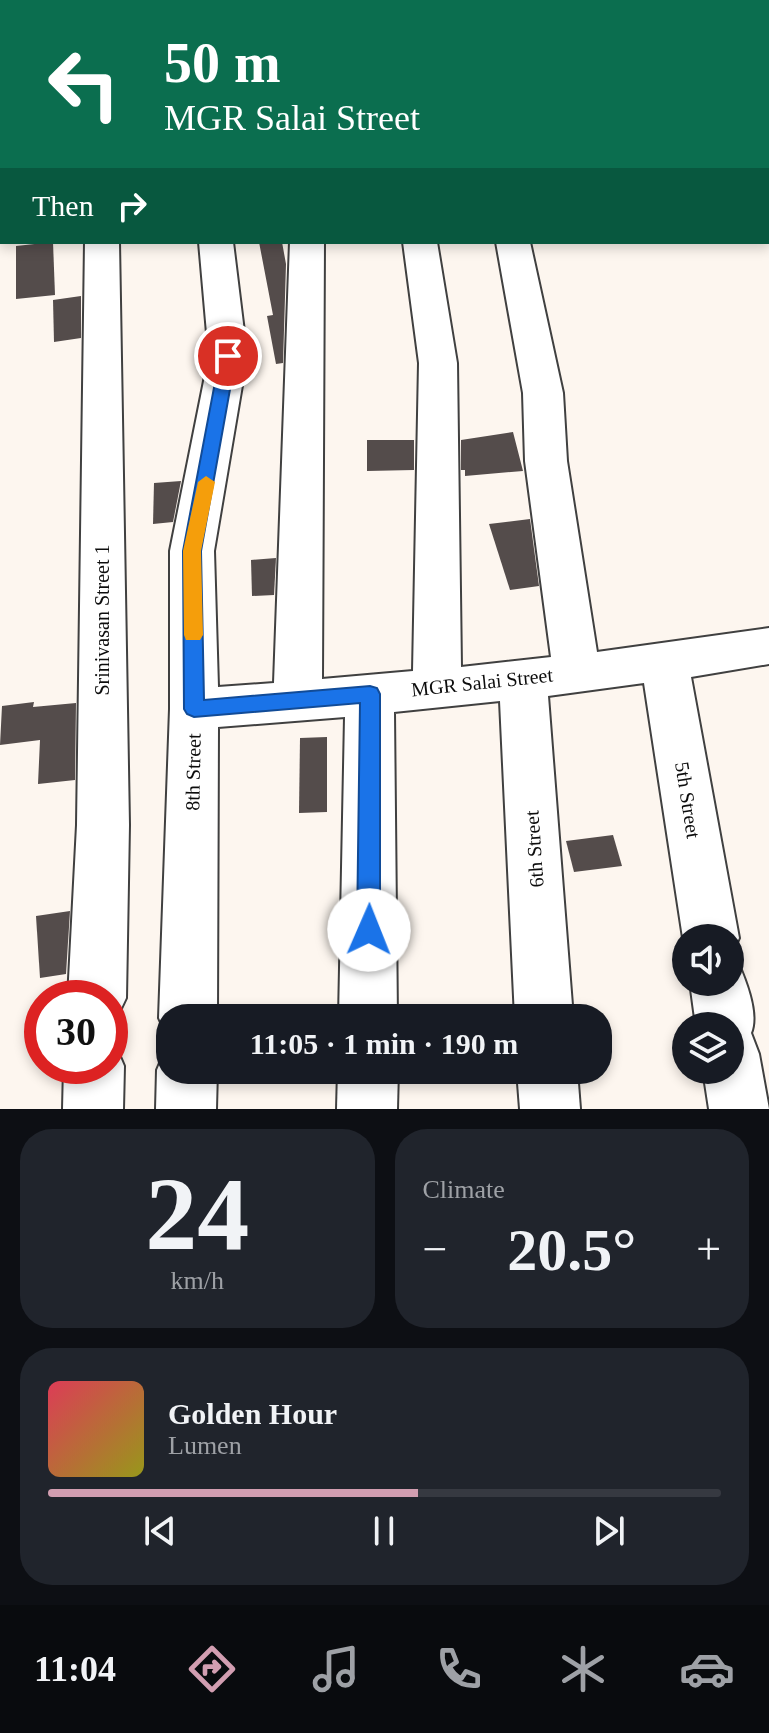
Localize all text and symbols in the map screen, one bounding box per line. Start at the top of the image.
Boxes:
icon: left [32,32,136,136]
text: 50 m [164,32,281,94]
text: MGR Salai Street [164,98,420,138]
icon: right [110,184,154,228]
text: Then [32,189,94,222]
pin [194,322,262,390]
icon: arrive [206,334,250,378]
street label: Srinivasan Street 1 [91,544,113,696]
street label: MGR Salai Street [410,664,554,700]
street label: 8th Street [181,733,205,811]
street label: 5th Street [671,760,705,840]
street label: 6th Street [520,809,548,888]
position arrow [327,888,411,972]
map controls [672,924,744,1084]
button: sound [672,924,744,996]
speed limit sign: 30 [24,980,128,1084]
button: layers [672,1012,744,1084]
text: 11:05 · 1 min · 190 m [250,1027,518,1060]
text: 24 [145,1156,249,1271]
text: Climate [423,1175,505,1204]
text: 20.5° [507,1217,636,1283]
text: − [423,1225,447,1274]
text: + [696,1225,721,1274]
text: km/h [171,1266,224,1295]
text: Golden Hour [168,1397,337,1430]
text: Lumen [168,1431,242,1460]
icon: previous [138,1509,182,1553]
icon: pause [362,1509,406,1553]
icon: next [587,1509,631,1553]
icon: directions [184,1641,240,1697]
icon: music [308,1641,364,1697]
icon: phone [431,1641,487,1697]
icon: climate [555,1641,611,1697]
icon: car [679,1641,735,1697]
text: 11:04 [34,1649,116,1689]

